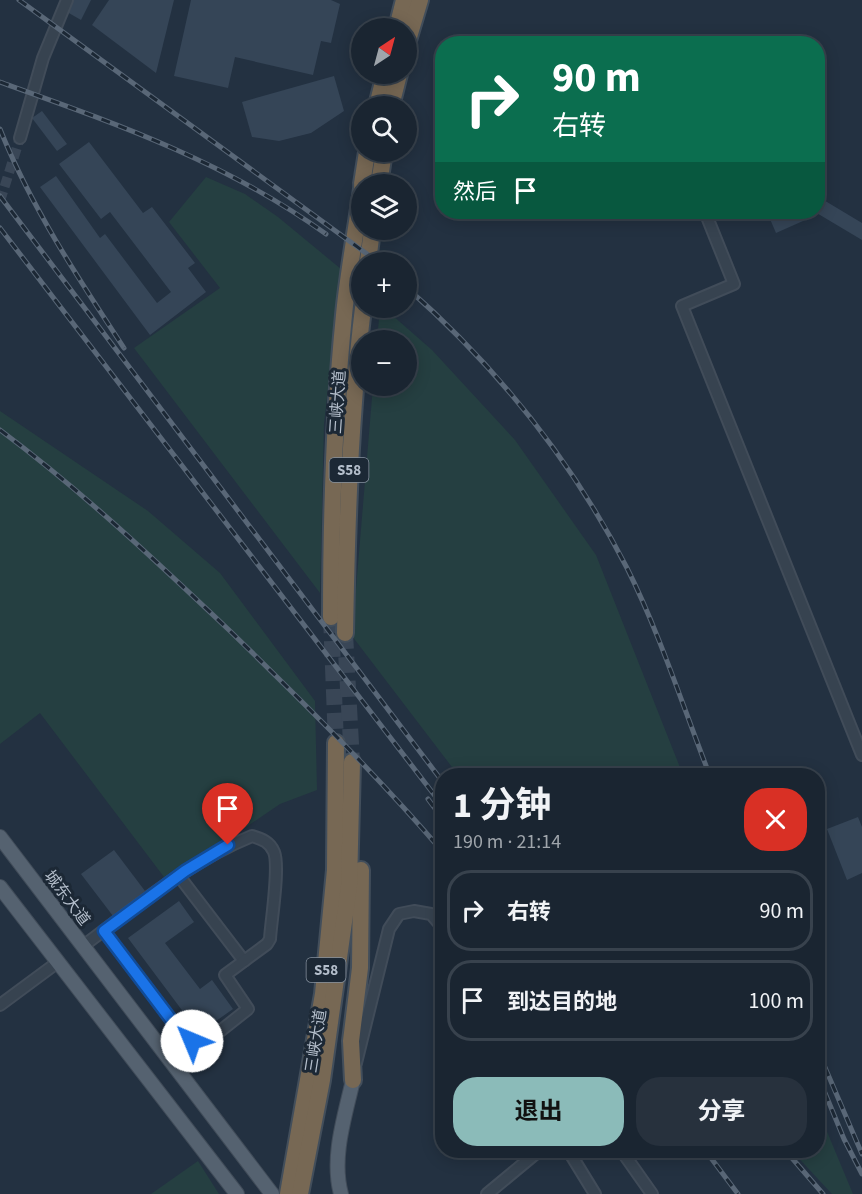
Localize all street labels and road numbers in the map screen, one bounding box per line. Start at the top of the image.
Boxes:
street label: 三峡大道 [325,369,351,435]
road number: S58 [330,458,368,482]
street label: 城东大道 [39,866,95,930]
road number: S58 [306,958,346,982]
street label: 三峡大道 [300,1008,332,1074]

